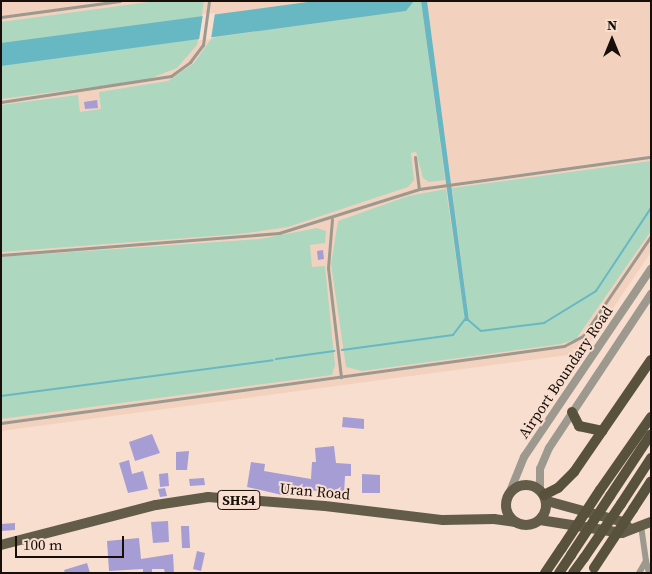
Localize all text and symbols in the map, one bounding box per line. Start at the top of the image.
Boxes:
north arrow [587,15,637,65]
text: N [607,15,617,35]
street label: Airport Boundary Road [514,302,616,442]
street label: Uran Road [279,479,351,503]
road number: SH54 [216,488,262,512]
scale bar [18,526,126,558]
text: 100 m [23,534,63,555]

